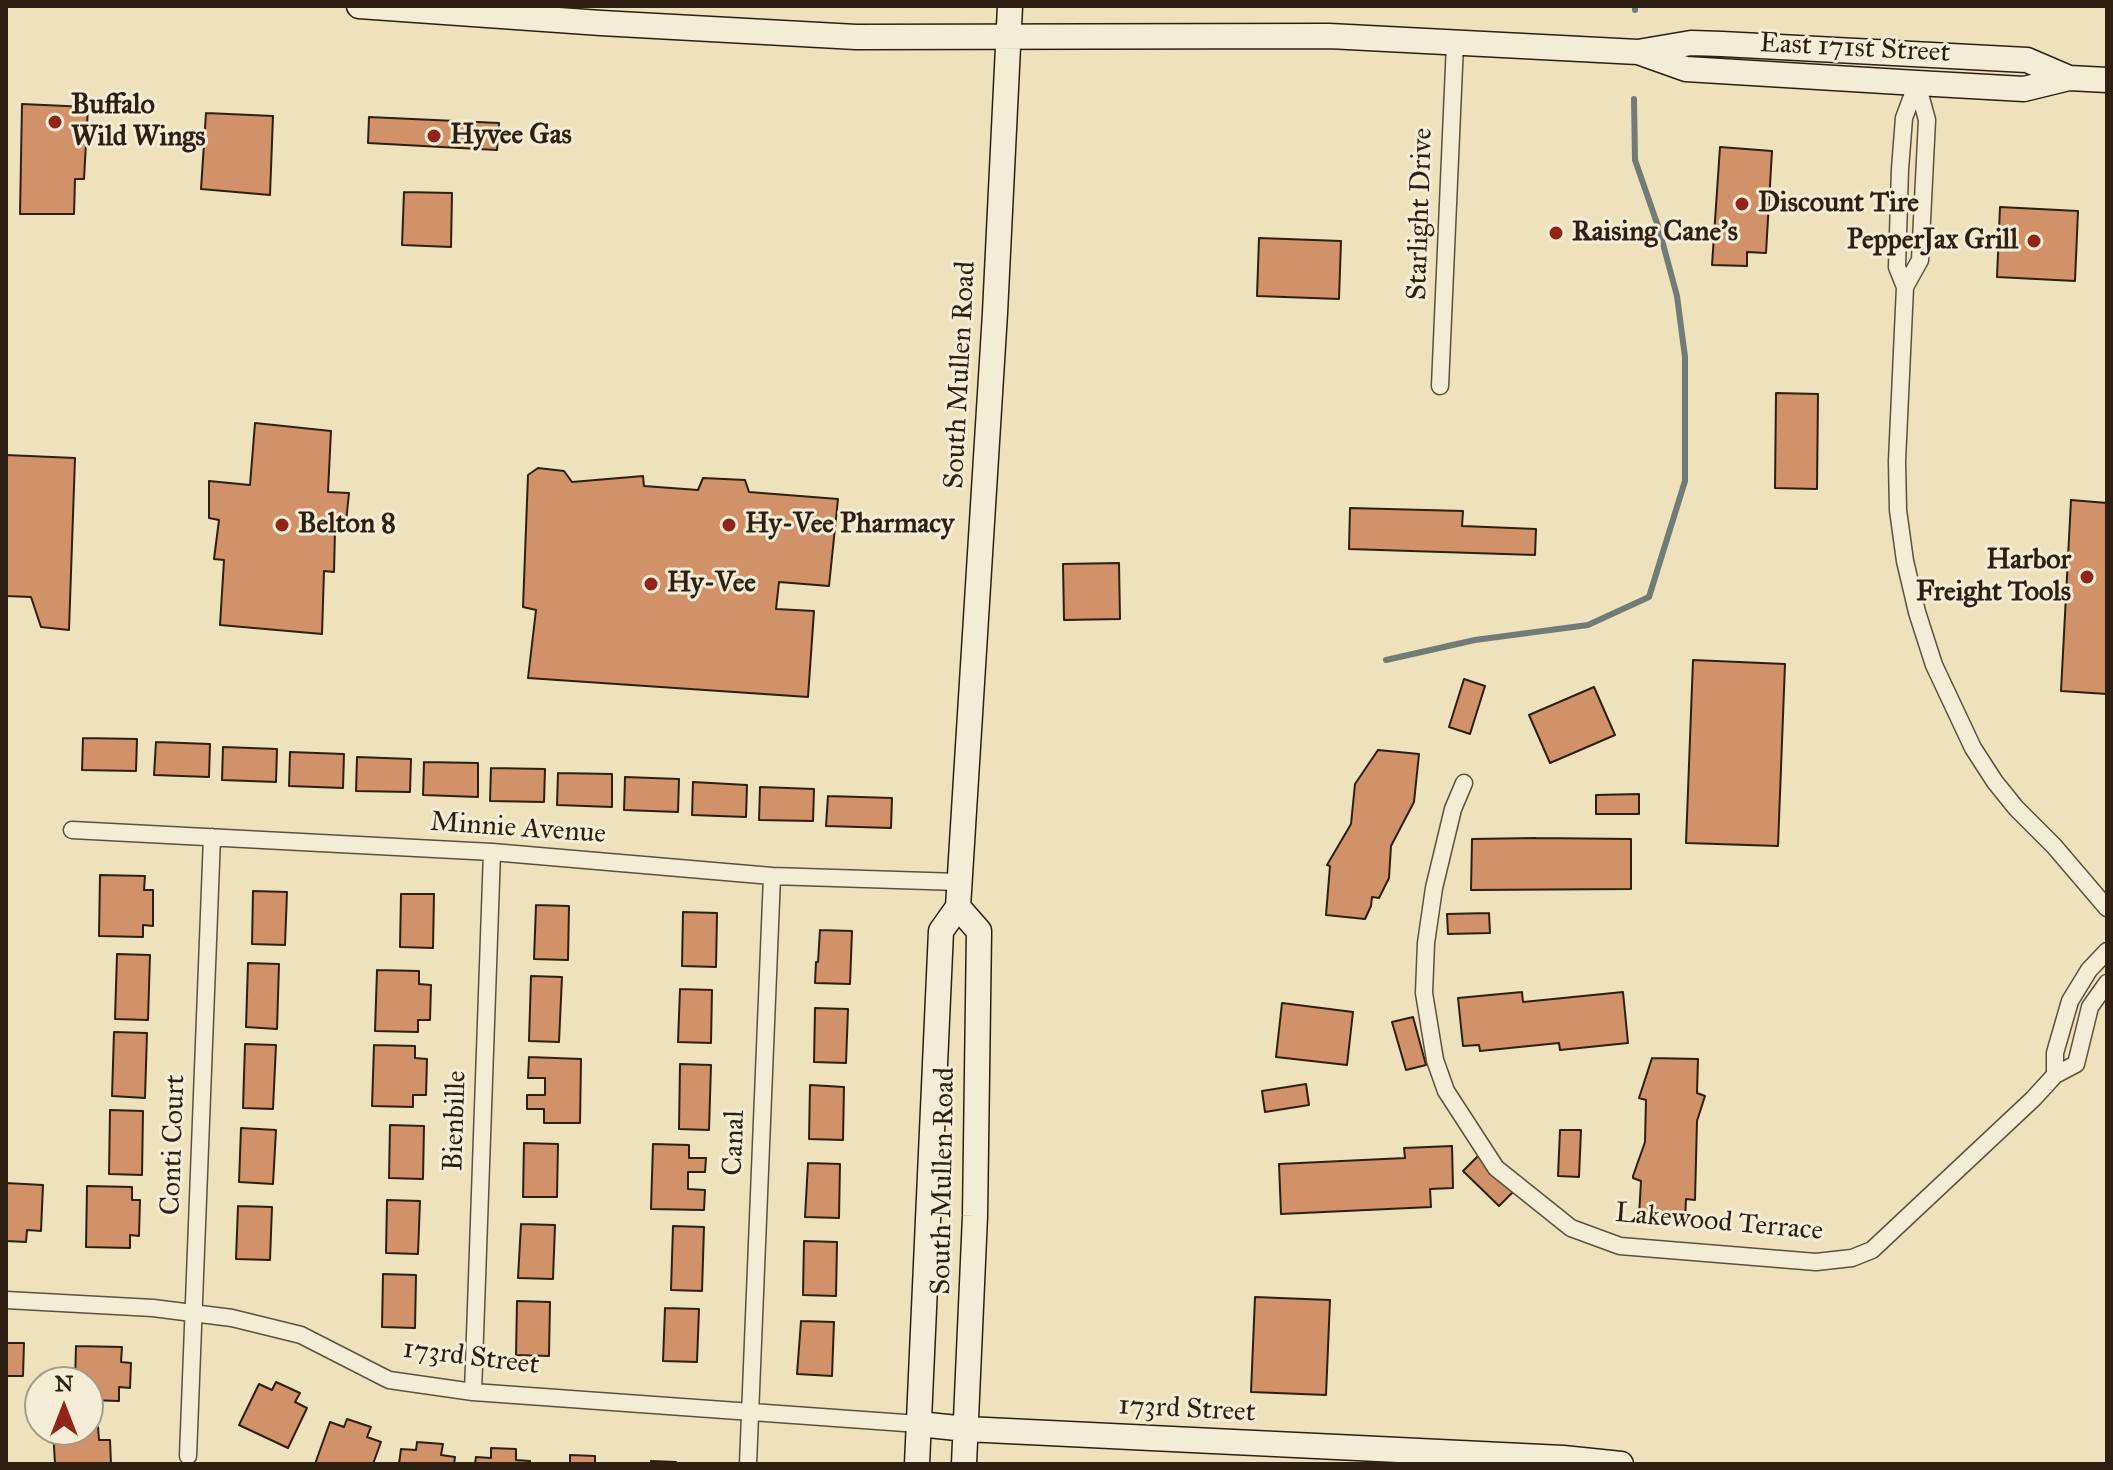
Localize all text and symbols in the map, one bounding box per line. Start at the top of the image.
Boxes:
street label: East 171st Street [1759,27,1951,71]
place label: Buffalo Wild Wings [71,89,206,155]
marker: Buffalo Wild Wings [46,113,64,131]
place label: Hyvee Gas [450,119,572,153]
marker: Hyvee Gas [425,127,443,145]
street label: Starlight Drive [1401,127,1441,301]
place label: Discount Tire [1758,187,1919,221]
marker: Discount Tire [1733,195,1751,213]
place label: Raising Cane's [1572,216,1738,250]
marker: Raising Cane's [1547,224,1565,242]
place label: PepperJax Grill [1847,224,2018,258]
marker: PepperJax Grill [2025,232,2043,250]
street label: South Mullen Road [938,260,984,490]
place label: Belton 8 [298,508,396,542]
place label: Hy-Vee Pharmacy [745,508,954,542]
marker: Belton 8 [273,516,291,534]
marker: Hy-Vee Pharmacy [720,516,738,534]
place label: Harbor Freight Tools [1916,544,2071,610]
place label: Hy-Vee [667,567,756,601]
marker: Harbor Freight Tools [2078,568,2096,586]
marker: Hy-Vee [642,575,660,593]
street label: Minnie Avenue [429,806,607,852]
street label: South Mullen Road [925,1067,963,1295]
street label: Bienbille [437,1070,475,1172]
street label: Conti Court [155,1074,193,1216]
street label: Canal [717,1110,753,1176]
street label: Lakewood Terrace [1614,1197,1824,1249]
street label: 173rd Street [401,1333,541,1383]
north arrow [24,1366,104,1446]
text: N [55,1370,73,1397]
street label: 173rd Street [1118,1390,1256,1430]

